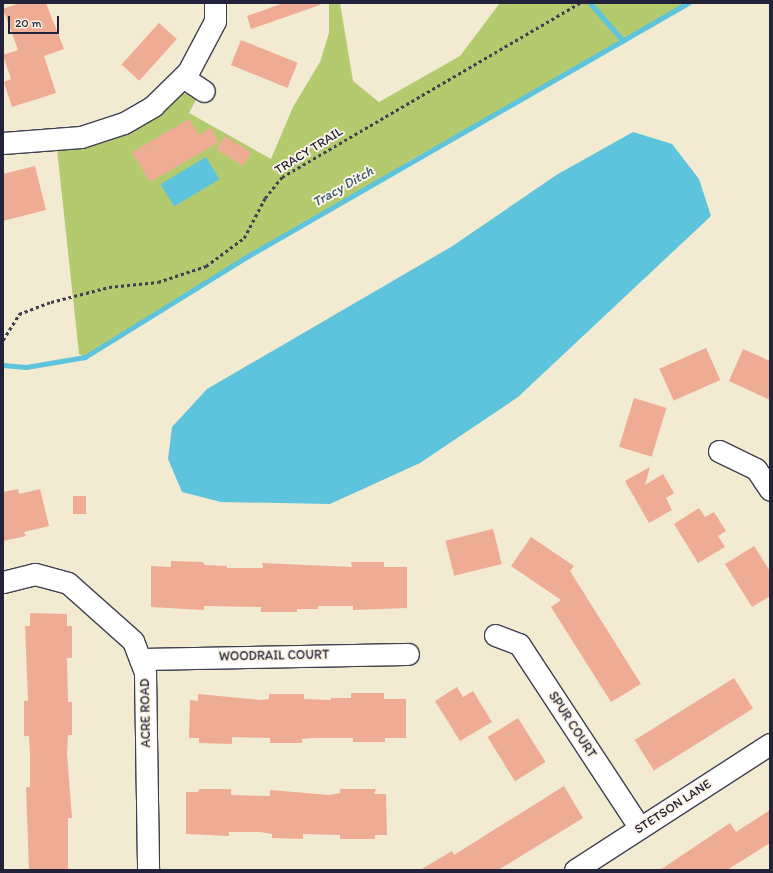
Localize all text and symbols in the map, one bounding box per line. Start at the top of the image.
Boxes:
scale bar [10,8,61,34]
text: 20 m [15,16,42,30]
street label: TRACY TRAIL [273,124,345,178]
water label: Tracy Ditch [309,163,377,211]
street label: WOODRAIL COURT [219,647,329,665]
street label: ACRE ROAD [138,679,154,747]
street label: SPUR COURT [545,689,599,761]
street label: STETSON LANE [632,776,714,838]

